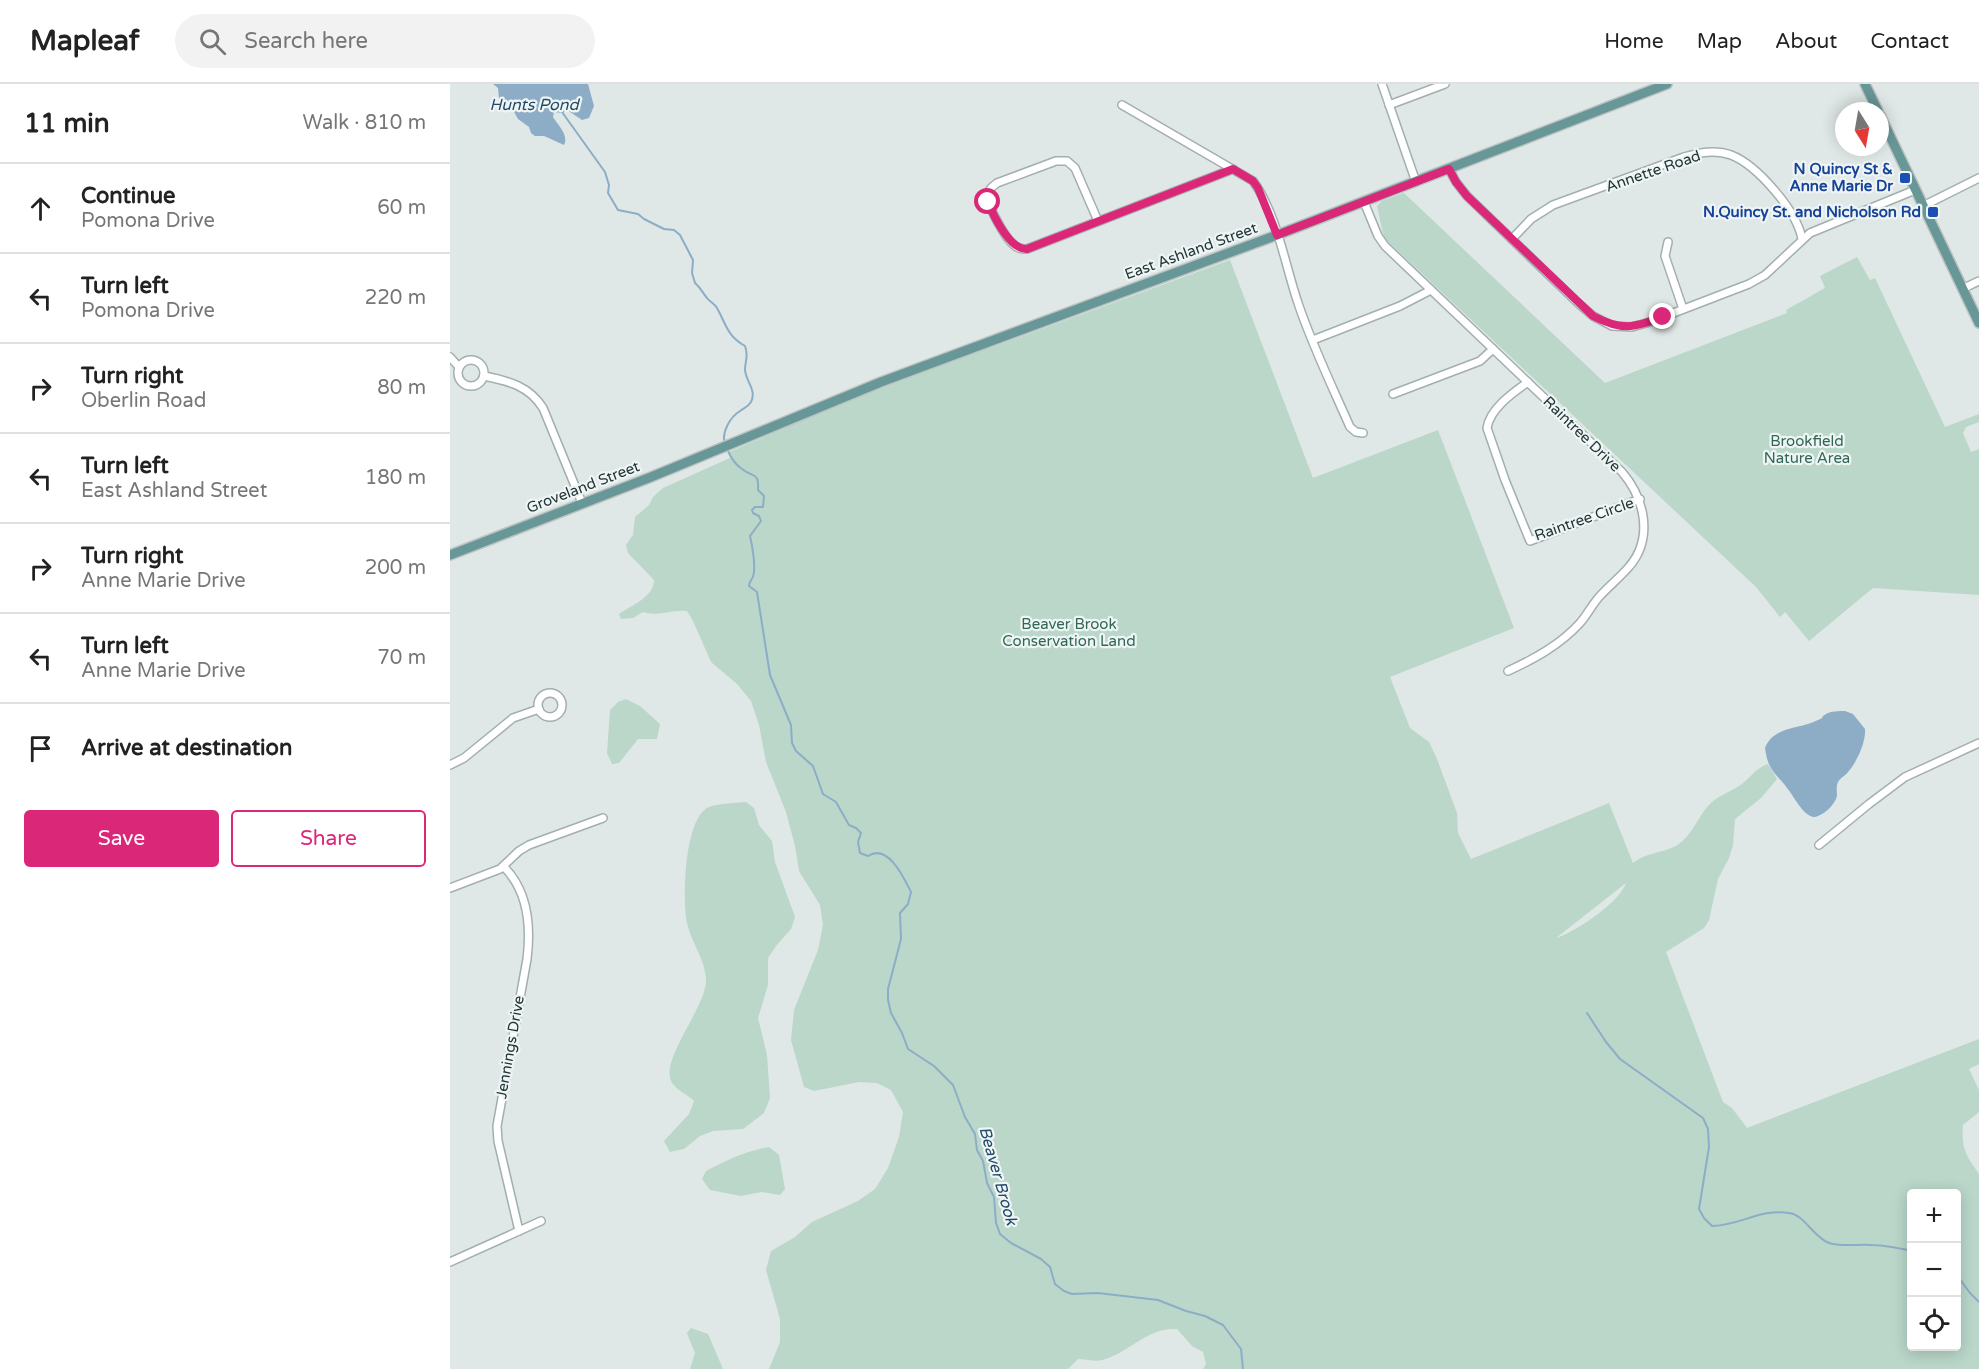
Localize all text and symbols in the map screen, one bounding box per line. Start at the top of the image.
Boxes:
search box [175,14,595,68]
text: Mapleaf [30,24,139,58]
icon: search [196,25,229,58]
text: Search here [244,28,368,54]
text: Home [1604,29,1664,54]
text: Map [1697,29,1742,54]
text: About [1775,29,1837,54]
text: Contact [1870,29,1949,54]
water label: Hunts Pond [489,95,581,115]
north arrow [1835,102,1889,156]
text: 11 min [24,108,110,139]
text: Walk · 810 m [303,111,426,135]
street label: Annette Road [1603,146,1703,196]
place label: N Quincy St & Anne Marie Dr [1790,160,1893,195]
marker: N Quincy St & Anne Marie Dr [1898,171,1912,185]
text: Continue [81,183,176,209]
route start [974,188,1000,214]
icon: ahead [24,192,57,225]
text: 60 m [377,196,426,220]
place label: N.Quincy St. and Nicholson Rd [1703,203,1921,222]
marker: N.Quincy St. and Nicholson Rd [1926,205,1940,219]
text: Pomona Drive [81,209,215,233]
street label: East Ashland Street [1122,219,1260,283]
text: Turn left [81,273,169,299]
icon: left [24,282,57,315]
text: 220 m [365,286,426,310]
text: Pomona Drive [81,299,215,323]
route end [1649,303,1675,329]
text: Turn right [81,363,183,389]
icon: right [24,372,57,405]
text: 80 m [377,376,426,400]
text: Oberlin Road [81,389,206,413]
street label: Raintree Drive [1539,392,1625,476]
park label: Brookfield Nature Area [1764,432,1850,467]
text: Turn left [81,453,169,479]
street label: Groveland Street [524,457,642,517]
icon: left [24,462,57,495]
text: 180 m [365,466,426,490]
text: East Ashland Street [81,479,267,503]
street label: Raintree Circle [1532,494,1636,544]
text: Turn right [81,543,183,569]
icon: right [24,552,57,585]
text: 200 m [365,556,426,580]
text: Anne Marie Drive [81,569,246,593]
park label: Beaver Brook Conservation Land [1002,615,1136,650]
text: Turn left [81,633,169,659]
icon: left [24,642,57,675]
text: 70 m [377,646,426,670]
text: Anne Marie Drive [81,659,246,683]
icon: arrive [24,732,57,765]
text: Arrive at destination [81,735,292,761]
button: Save [24,810,219,867]
button: Share [231,810,426,867]
street label: Jennings Drive [492,994,528,1100]
water label: Beaver Brook [974,1124,1022,1229]
map controls [1907,1189,1961,1351]
button: + [1907,1189,1961,1243]
button: − [1907,1243,1961,1297]
button: locate [1907,1297,1961,1351]

